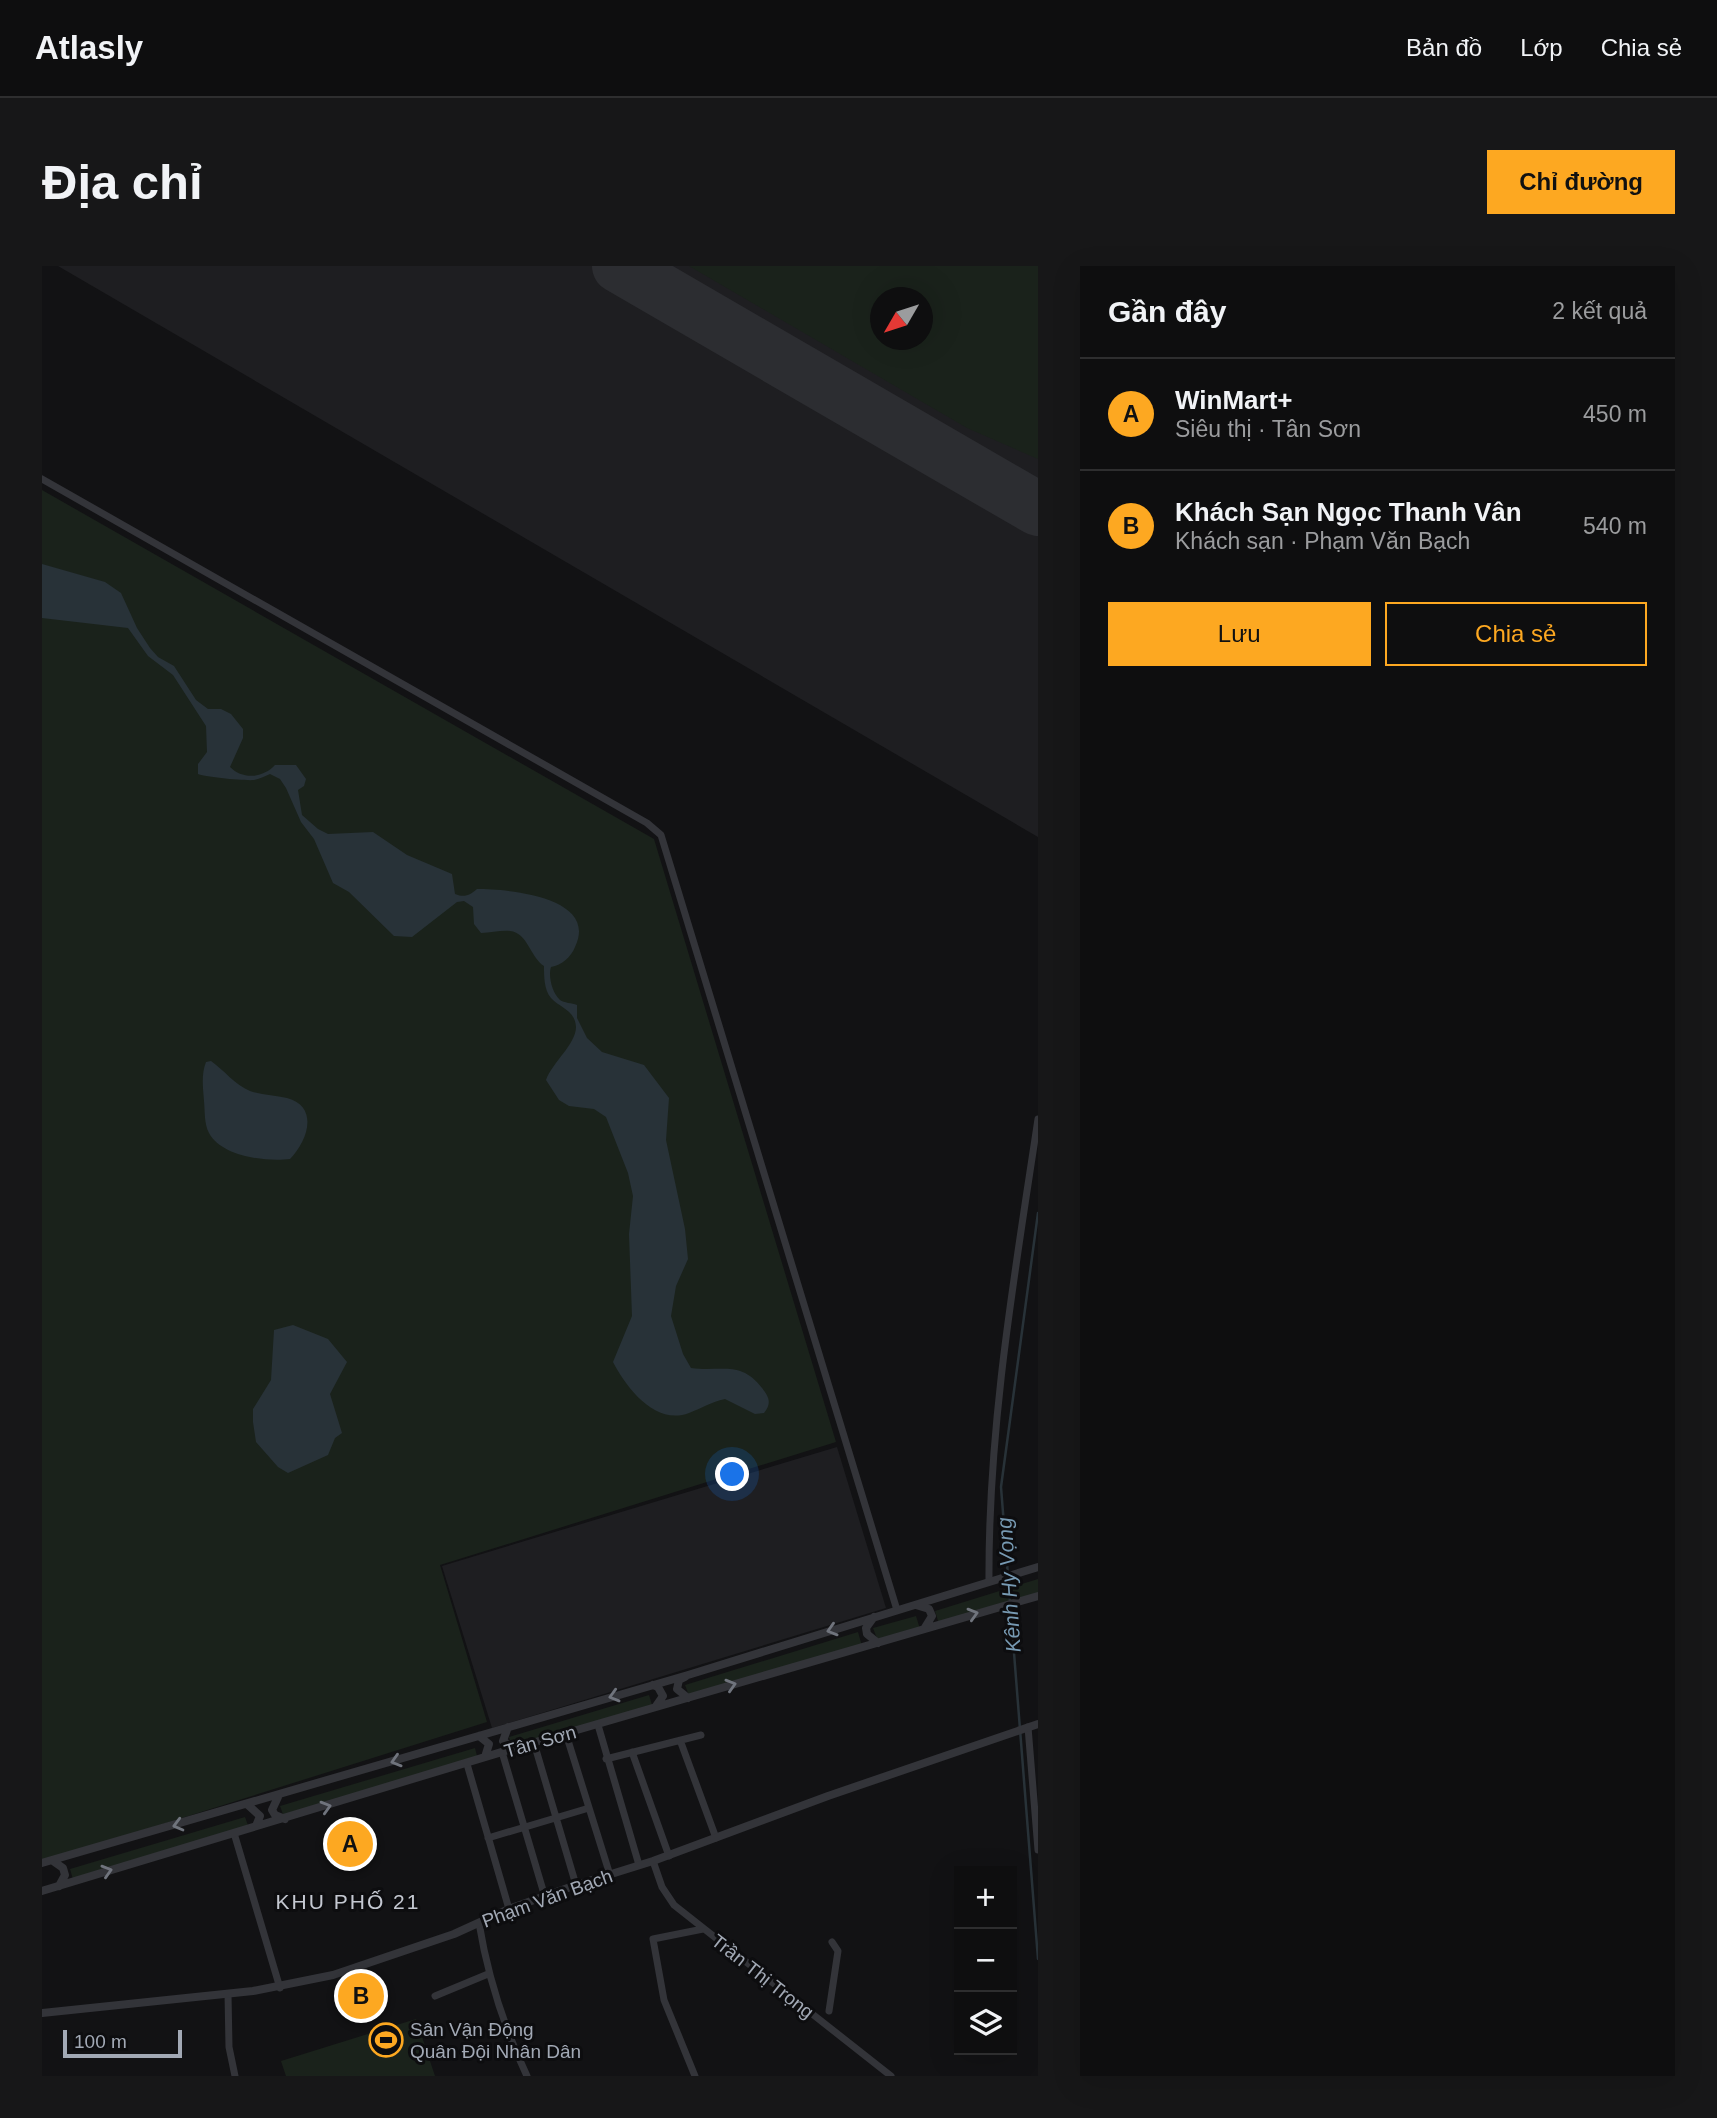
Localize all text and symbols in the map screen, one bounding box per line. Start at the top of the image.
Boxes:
text: Atlasly [35,29,143,66]
text: Bản đồ [1406,34,1482,61]
text: Lớp [1520,34,1563,61]
text: Chia sẻ [1601,34,1682,61]
button: Chỉ đường [1487,150,1675,214]
text: Địa chỉ [42,155,203,209]
north arrow [870,287,933,350]
text: Gần đây [1108,295,1226,328]
text: 2 kết quả [1552,298,1647,324]
text: WinMart+ [1175,385,1293,415]
text: A [1123,401,1139,427]
text: 450 m [1583,401,1647,427]
text: Siêu thị · Tân Sơn [1175,416,1361,442]
text: Khách Sạn Ngọc Thanh Vân [1175,497,1522,527]
text: B [1123,513,1139,539]
text: 540 m [1583,513,1647,539]
text: Khách sạn · Phạm Văn Bạch [1175,528,1470,554]
button: Lưu [1108,602,1371,666]
button: Chia sẻ [1385,602,1647,666]
your location [715,1457,749,1491]
water label: Kênh Hy Vọng [992,1516,1025,1653]
one-way arrow [966,1608,978,1623]
one-way arrow [826,1622,838,1637]
one-way arrow [725,1679,737,1694]
one-way arrow [608,1688,620,1703]
street label: Tân Sơn [502,1721,578,1762]
one-way arrow [390,1752,402,1767]
one-way arrow [319,1801,331,1816]
one-way arrow [172,1816,184,1831]
pin: A [327,1818,373,1870]
one-way arrow [101,1865,113,1880]
street label: Phạm Văn Bạch [479,1865,615,1932]
map controls [954,1866,1017,2055]
button: + [954,1866,1017,1929]
district label: KHU PHỐ 21 [276,1890,420,1913]
button: − [954,1929,1017,1992]
street label: Trần Thị Trọng [708,1930,818,2023]
pin: B [338,1970,384,2022]
button: layers [954,1992,1017,2055]
place label: Sân Vận Động Quân Đội Nhân Dân [410,2019,581,2062]
sports icon: Sân Vận Động Quân Đội Nhân Dân [367,2021,405,2059]
scale bar [63,2027,182,2059]
text: 100 m [74,2031,127,2052]

